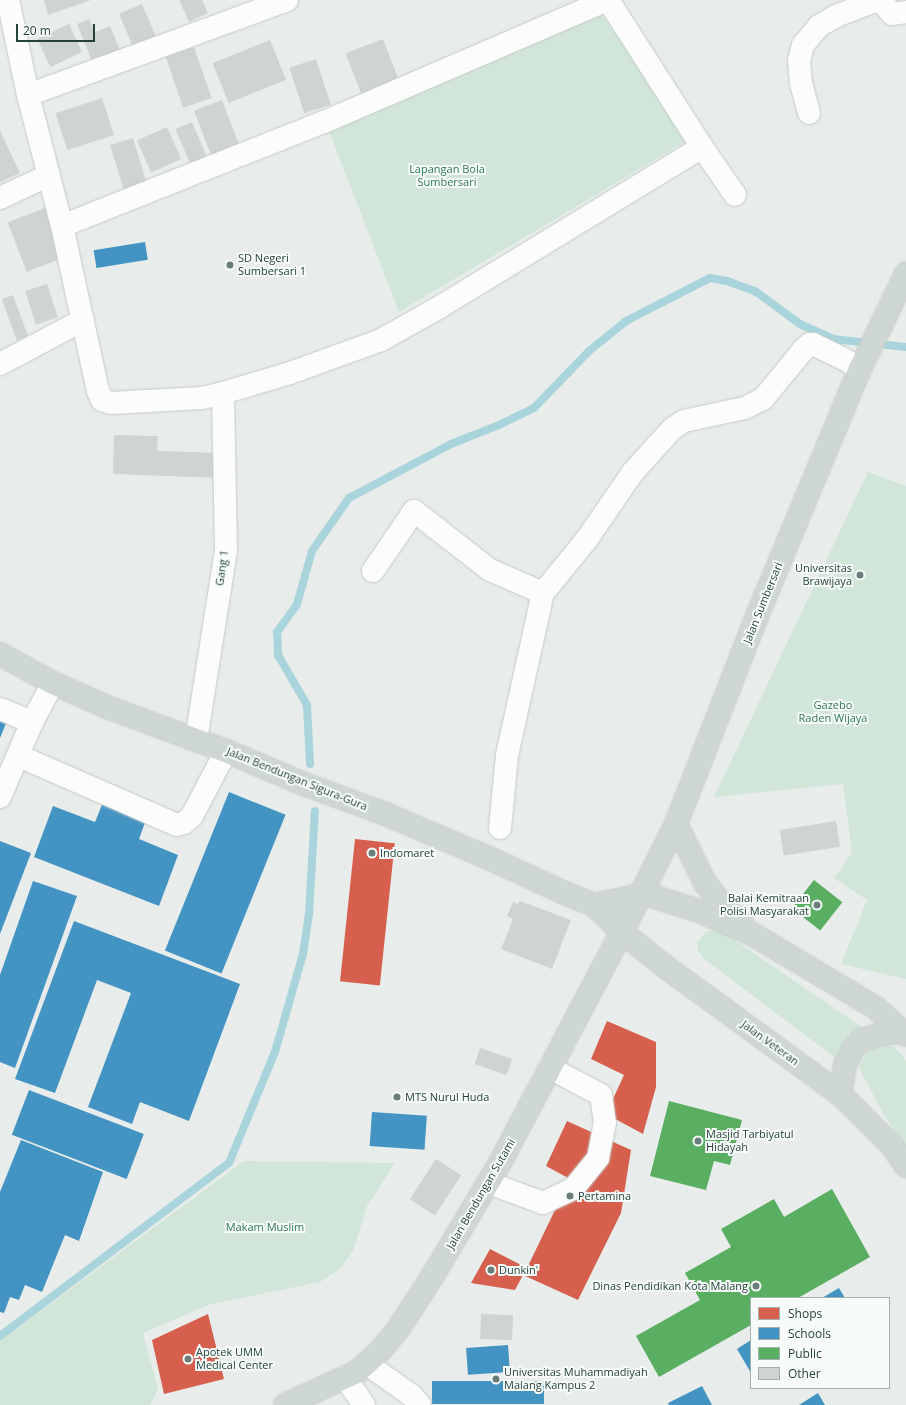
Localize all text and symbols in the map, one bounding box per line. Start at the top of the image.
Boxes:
scale bar [18,16,97,42]
text: 20 m [23,22,51,39]
park label: Lapangan Bola Sumbersari [409,163,485,189]
place label: SD Negeri Sumbersari 1 [238,252,306,278]
marker: SD Negeri Sumbersari 1 [225,260,235,270]
street label: Gang 1 [213,549,231,587]
street label: Jalan Sumbersari [741,560,785,646]
place label: Universitas Brawijaya [795,562,852,588]
marker: Universitas Brawijaya [855,570,865,580]
park label: Gazebo Raden Wijaya [799,699,867,725]
street label: Jalan Bendungan Sigura-Gura [225,745,369,813]
place label: Indomaret [380,846,434,860]
marker: Indomaret [367,848,377,858]
place label: Balai Kemitraan Polisi Masyarakat [720,892,809,918]
marker: Balai Kemitraan Polisi Masyarakat [812,900,822,910]
street label: Jalan Veteran [739,1018,801,1068]
place label: MTS Nurul Huda [405,1090,489,1104]
marker: MTS Nurul Huda [392,1092,402,1102]
place label: Masjid Tarbiyatul Hidayah [706,1128,794,1154]
street label: Jalan Bendungan Sutami [444,1136,518,1252]
marker: Masjid Tarbiyatul Hidayah [693,1136,703,1146]
place label: Pertamina [578,1189,631,1203]
marker: Pertamina [565,1191,575,1201]
park label: Makam Muslim [226,1220,304,1234]
place label: Dunkin' [499,1263,538,1277]
marker: Dunkin' [486,1265,496,1275]
place label: Dinas Pendidikan Kota Malang [592,1279,748,1293]
marker: Dinas Pendidikan Kota Malang [751,1281,761,1291]
legend [750,1297,890,1389]
text: Shops [788,1305,822,1322]
text: Schools [788,1325,831,1342]
text: Public [788,1345,822,1362]
place label: Apotek UMM Medical Center [196,1346,273,1372]
marker: Apotek UMM Medical Center [183,1354,193,1364]
text: Other [788,1365,821,1382]
place label: Universitas Muhammadiyah Malang Kampus 2 [504,1366,648,1392]
marker: Universitas Muhammadiyah Malang Kampus 2 [491,1374,501,1384]

